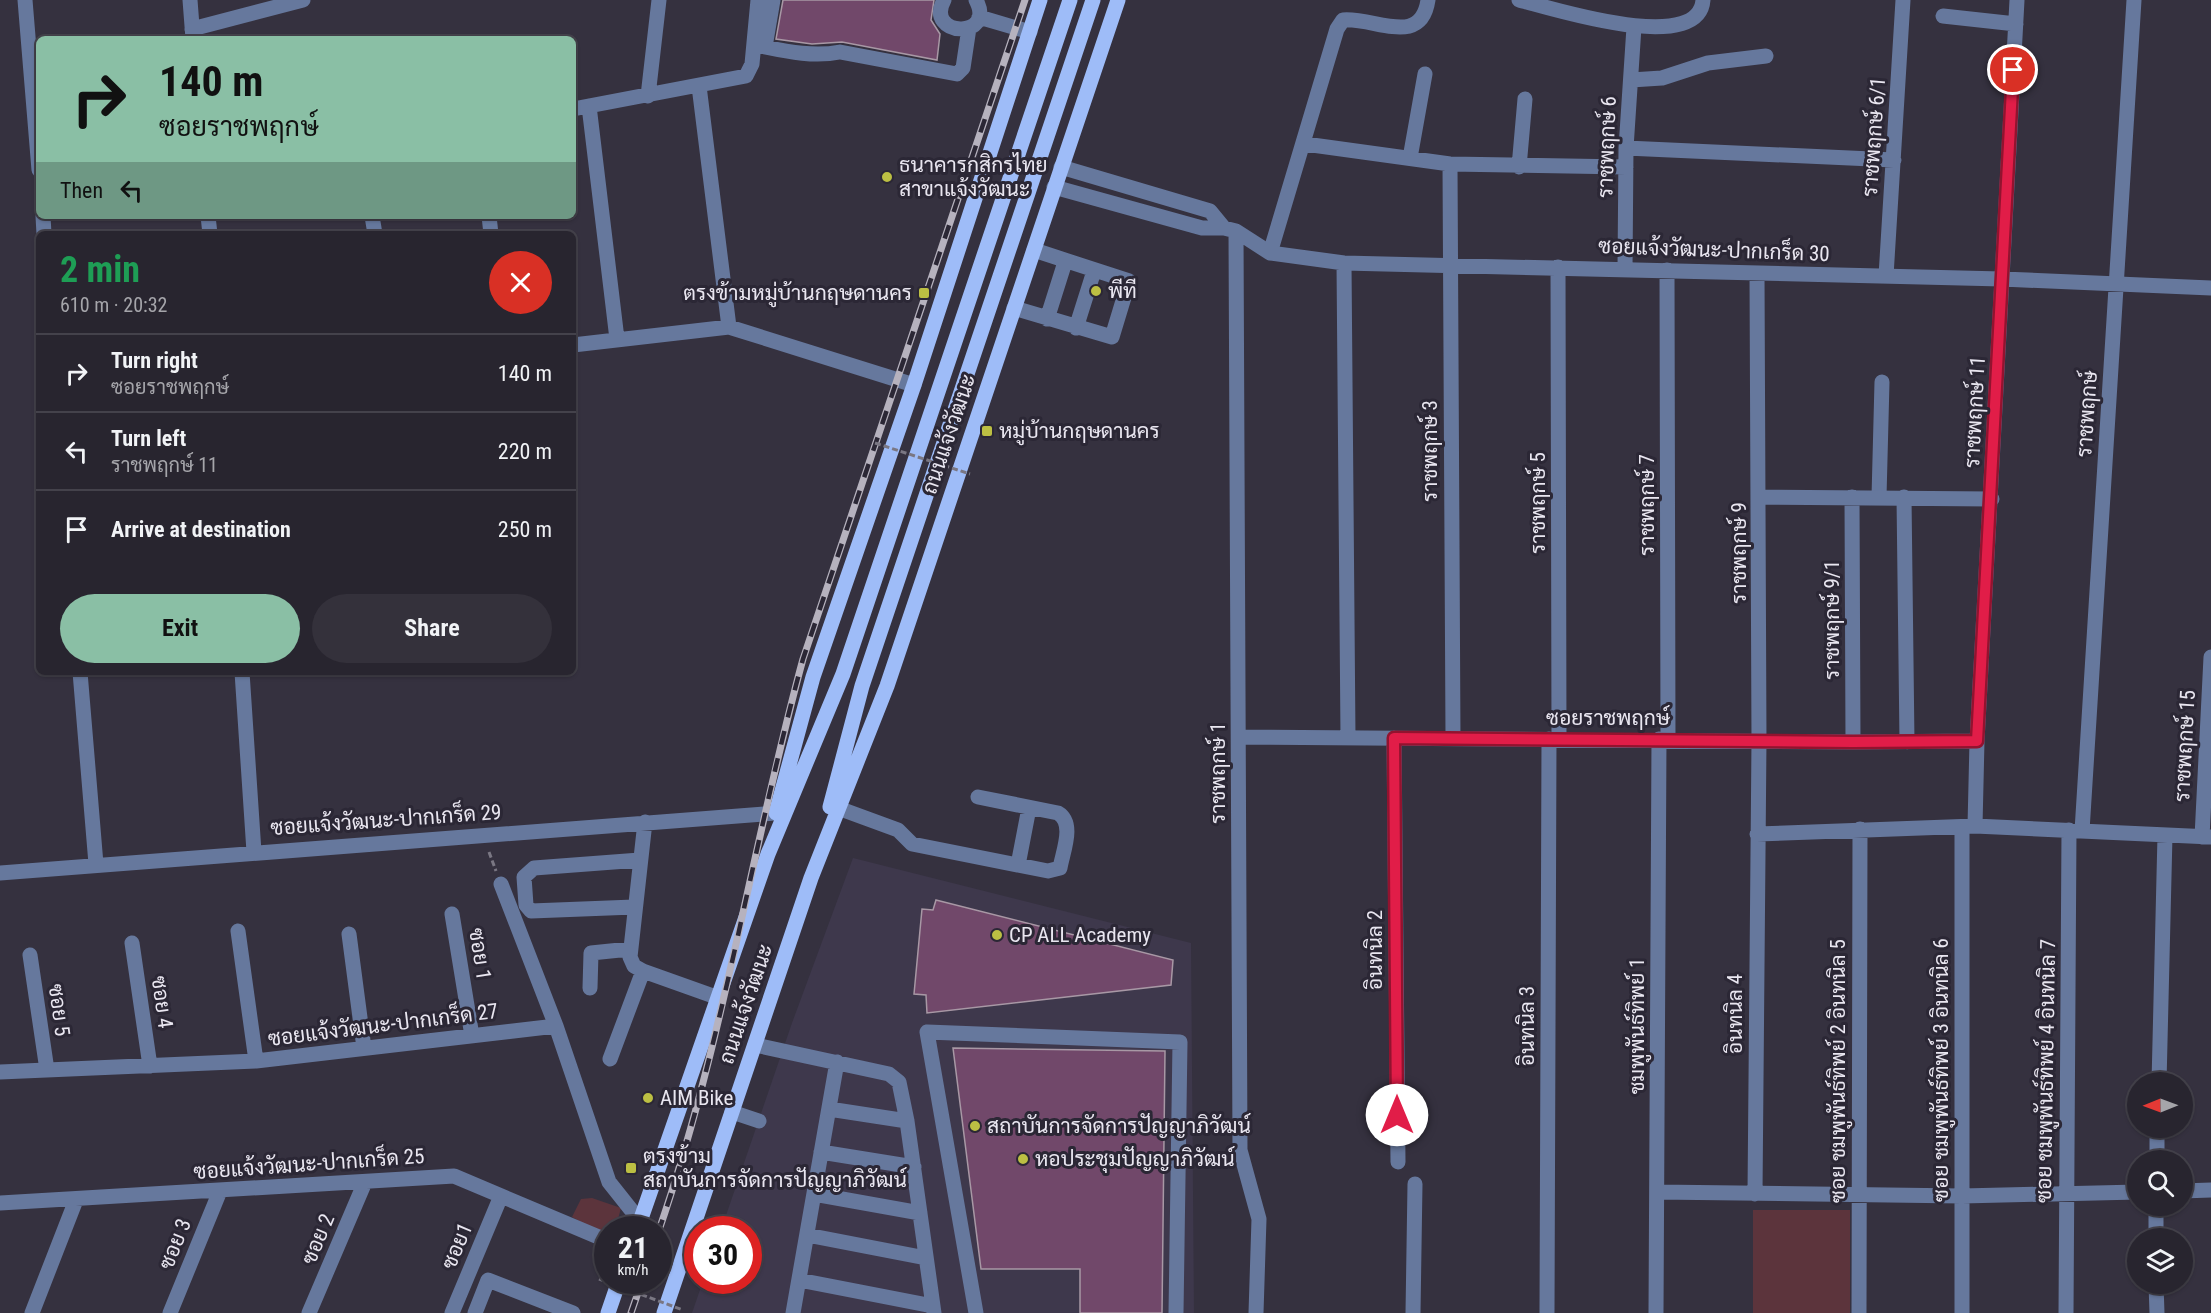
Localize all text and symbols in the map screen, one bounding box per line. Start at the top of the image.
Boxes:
pin [1987,44,2038,95]
icon: arrive [1996,53,2029,86]
text: 140 m [159,57,264,106]
icon: right [60,60,138,138]
street label: ราชพฤกษ์ 6/1 [1856,76,1890,198]
street label: ราชพฤกษ์ 6 [1591,96,1621,198]
text: ซอยราชพฤกษ์ [159,111,318,143]
place label: ธนาคารกสิกรไทย สาขาแจ้งวัฒนะ [899,152,1048,201]
marker: ธนาคารกสิกรไทย สาขาแจ้งวัฒนะ [880,170,894,184]
icon: left [115,174,148,207]
text: Then [60,178,103,203]
street label: ซอยแจ้งวัฒนะ-ปากเกร็ด 30 [1598,231,1830,266]
text: 2 min [60,249,140,291]
button: close [489,251,552,314]
place label: พีที [1108,278,1137,303]
place label: ตรงข้ามหมู่บ้านกฤษดานคร [683,281,912,308]
marker: พีที [1089,284,1103,298]
marker: ตรงข้ามหมู่บ้านกฤษดานคร [917,286,931,300]
text: 610 m · 20:32 [60,293,167,317]
text: Turn right [111,348,198,373]
street label: ราชพฤกษ์ 11 [1958,355,1990,469]
icon: right [60,357,93,390]
text: 140 m [498,361,552,386]
street label: ราชพฤกษ์ [2070,369,2102,458]
street label: ถนนแจ้งวัฒนะ [917,371,981,497]
text: ซอยราชพฤกษ์ [111,375,229,399]
street label: ราชพฤกษ์ 3 [1416,400,1442,502]
place label: หมู่บ้านกฤษดานคร [999,419,1160,446]
marker: หมู่บ้านกฤษดานคร [980,424,994,438]
text: Turn left [111,426,186,451]
icon: left [60,435,93,468]
text: 220 m [498,439,552,464]
street label: ราชพฤกษ์ 5 [1524,452,1550,554]
text: ราชพฤกษ์ 11 [111,453,218,477]
street label: ราชพฤกษ์ 7 [1633,454,1659,556]
street label: ราชพฤกษ์ 9 [1725,502,1751,604]
icon: arrive [60,513,93,546]
text: Arrive at destination [111,517,291,542]
text: 250 m [498,517,552,542]
street label: ราชพฤกษ์ 9/1 [1818,560,1844,680]
button: Exit [60,594,300,663]
button: Share [312,594,552,663]
street label: ราชพฤกษ์ 15 [2168,689,2200,803]
street label: ซอยราชพฤกษ์ [1546,704,1671,730]
street label: ราชพฤกษ์ 1 [1204,722,1230,824]
street label: ซอยแจ้งวัฒนะ-ปากเกร็ด 29 [270,797,502,840]
street label: อินทนิล 2 [1363,910,1387,990]
place label: CP ALL Academy [1009,923,1151,947]
street label: ซอย 1 [464,926,496,982]
marker: CP ALL Academy [990,928,1004,942]
street label: ซอย ชมพูพันธ์ทิพย์ 3 อินทนิล 6 [1927,938,1956,1202]
street label: ซอย ชมพูพันธ์ทิพย์ 2 อินทนิล 5 [1824,939,1853,1203]
street label: ซอย ชมพูพันธ์ทิพย์ 4 อินทนิล 7 [2030,939,2063,1203]
street label: ถนนแจ้งวัฒนะ [714,941,778,1067]
street label: ชมพูพันธ์ทิพย์ 1 [1623,958,1652,1094]
street label: ซอย 4 [146,974,178,1030]
street label: อินทนิล 4 [1723,974,1747,1054]
street label: ซอย 5 [43,982,75,1038]
street label: อินทนิล 3 [1515,986,1539,1066]
street label: ซอยแจ้งวัฒนะ-ปากเกร็ด 27 [266,996,499,1051]
north arrow [2127,1072,2193,1138]
map controls [2127,1072,2193,1294]
position arrow [1365,1083,1429,1147]
place label: AIM Bike [660,1086,734,1110]
marker: AIM Bike [641,1091,655,1105]
place label: สถาบันการจัดการปัญญาภิวัฒน์ [987,1112,1251,1138]
marker: สถาบันการจัดการปัญญาภิวัฒน์ [968,1119,982,1133]
street label: ซอยแจ้งวัฒนะ-ปากเกร็ด 25 [193,1141,425,1184]
place label: ตรงข้าม สถาบันการจัดการปัญญาภิวัฒน์ [643,1144,907,1192]
place label: หอประชุมปัญญาภิวัฒน์ [1035,1145,1235,1173]
button: search [2127,1150,2193,1216]
marker: หอประชุมปัญญาภิวัฒน์ [1016,1152,1030,1166]
marker: ตรงข้าม สถาบันการจัดการปัญญาภิวัฒน์ [624,1161,638,1175]
street label: ซอย 2 [297,1210,339,1268]
street label: ซอย 3 [154,1215,196,1273]
speed limit sign: 30 [684,1216,762,1294]
street label: ซอย1 [437,1219,477,1273]
button: layers [2127,1228,2193,1294]
text: 21 [618,1230,648,1265]
text: km/h [618,1261,648,1279]

